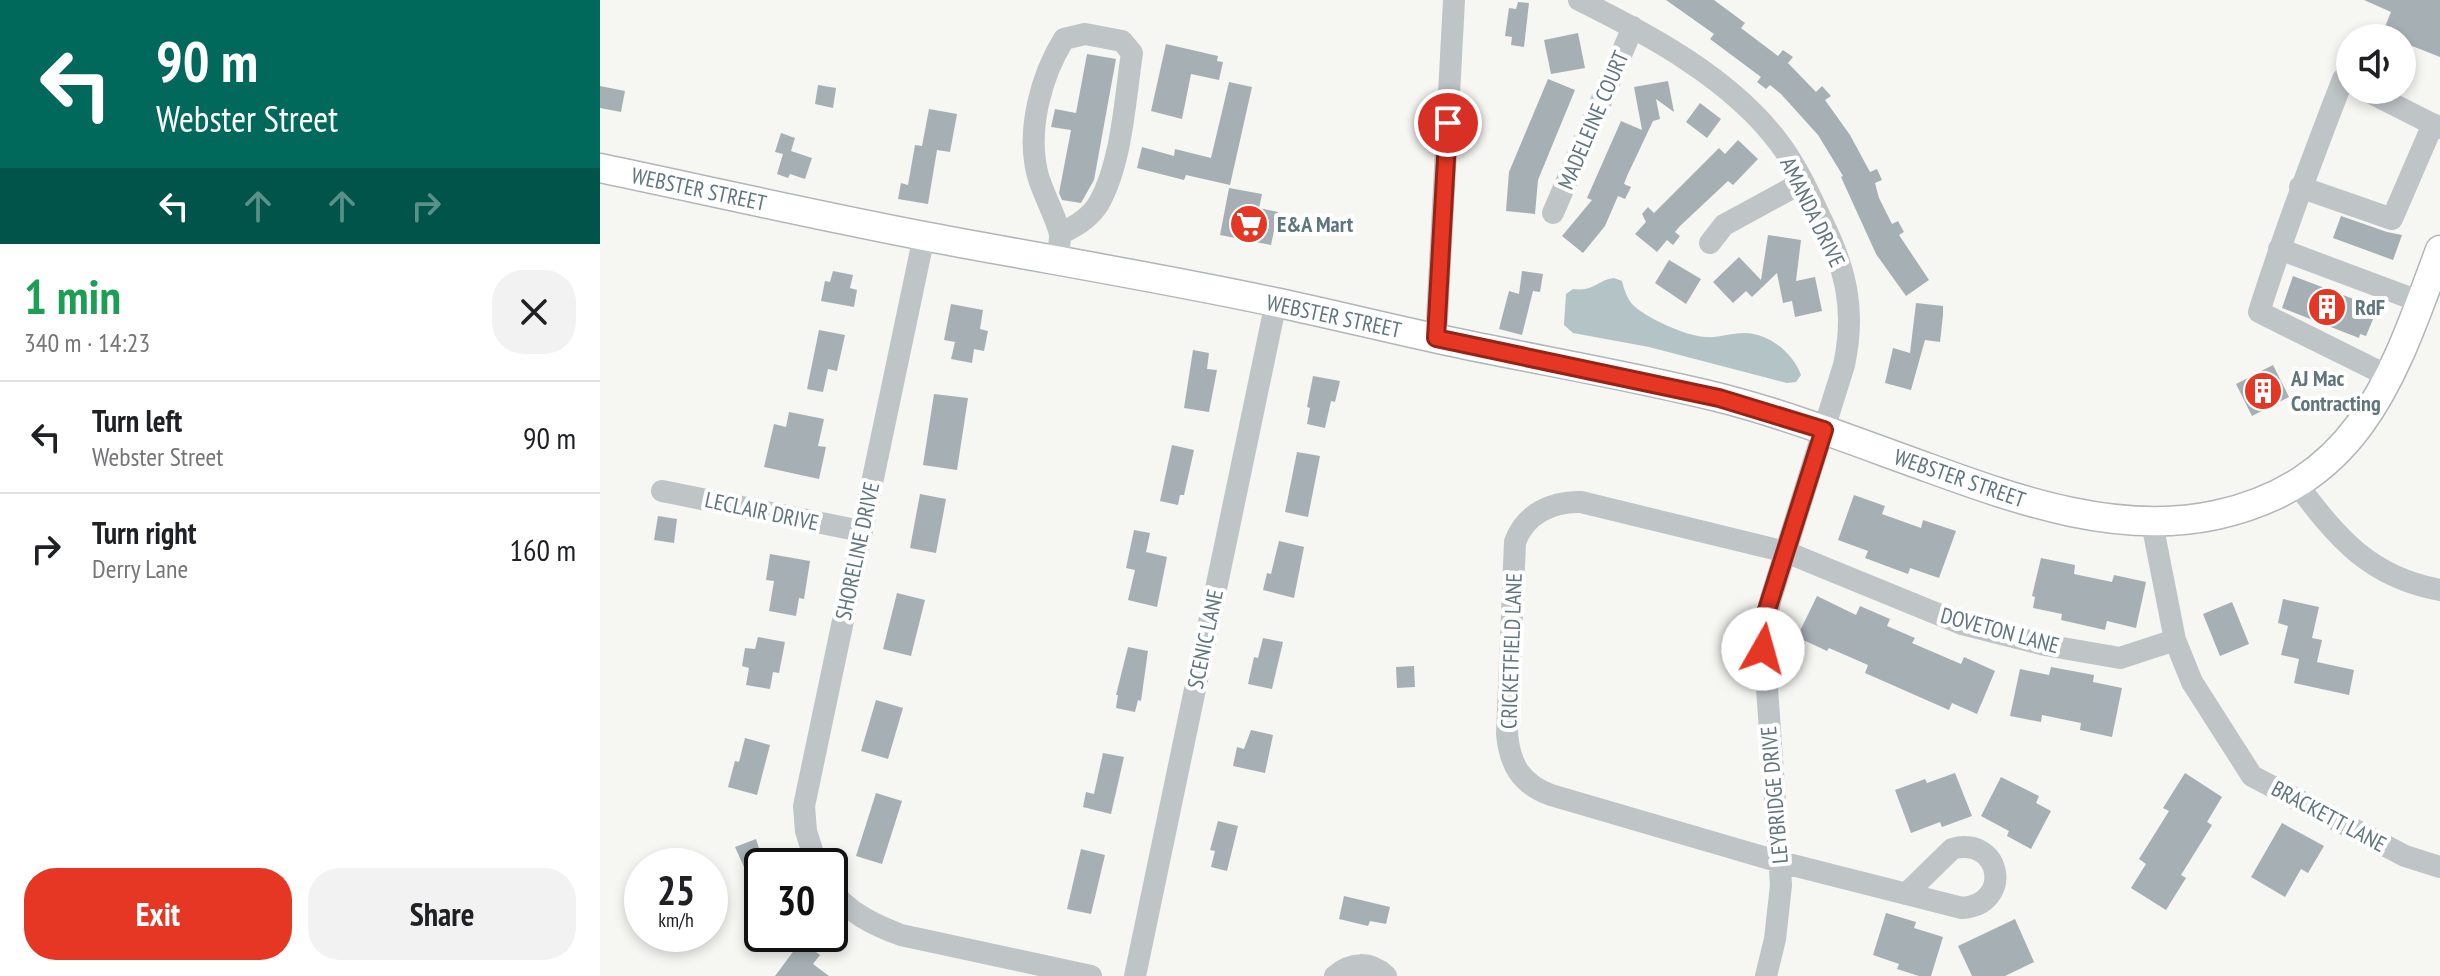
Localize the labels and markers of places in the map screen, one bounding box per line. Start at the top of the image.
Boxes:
pin [1414,89,1482,157]
supermarket icon: E&A Mart [1228,203,1270,245]
place label: E&A Mart [1277,210,1354,238]
building icon: RdF [2306,286,2348,328]
place label: RdF [2355,293,2385,321]
place label: AJ Mac Contracting [2290,364,2381,417]
building icon: AJ Mac Contracting [2242,370,2284,412]

